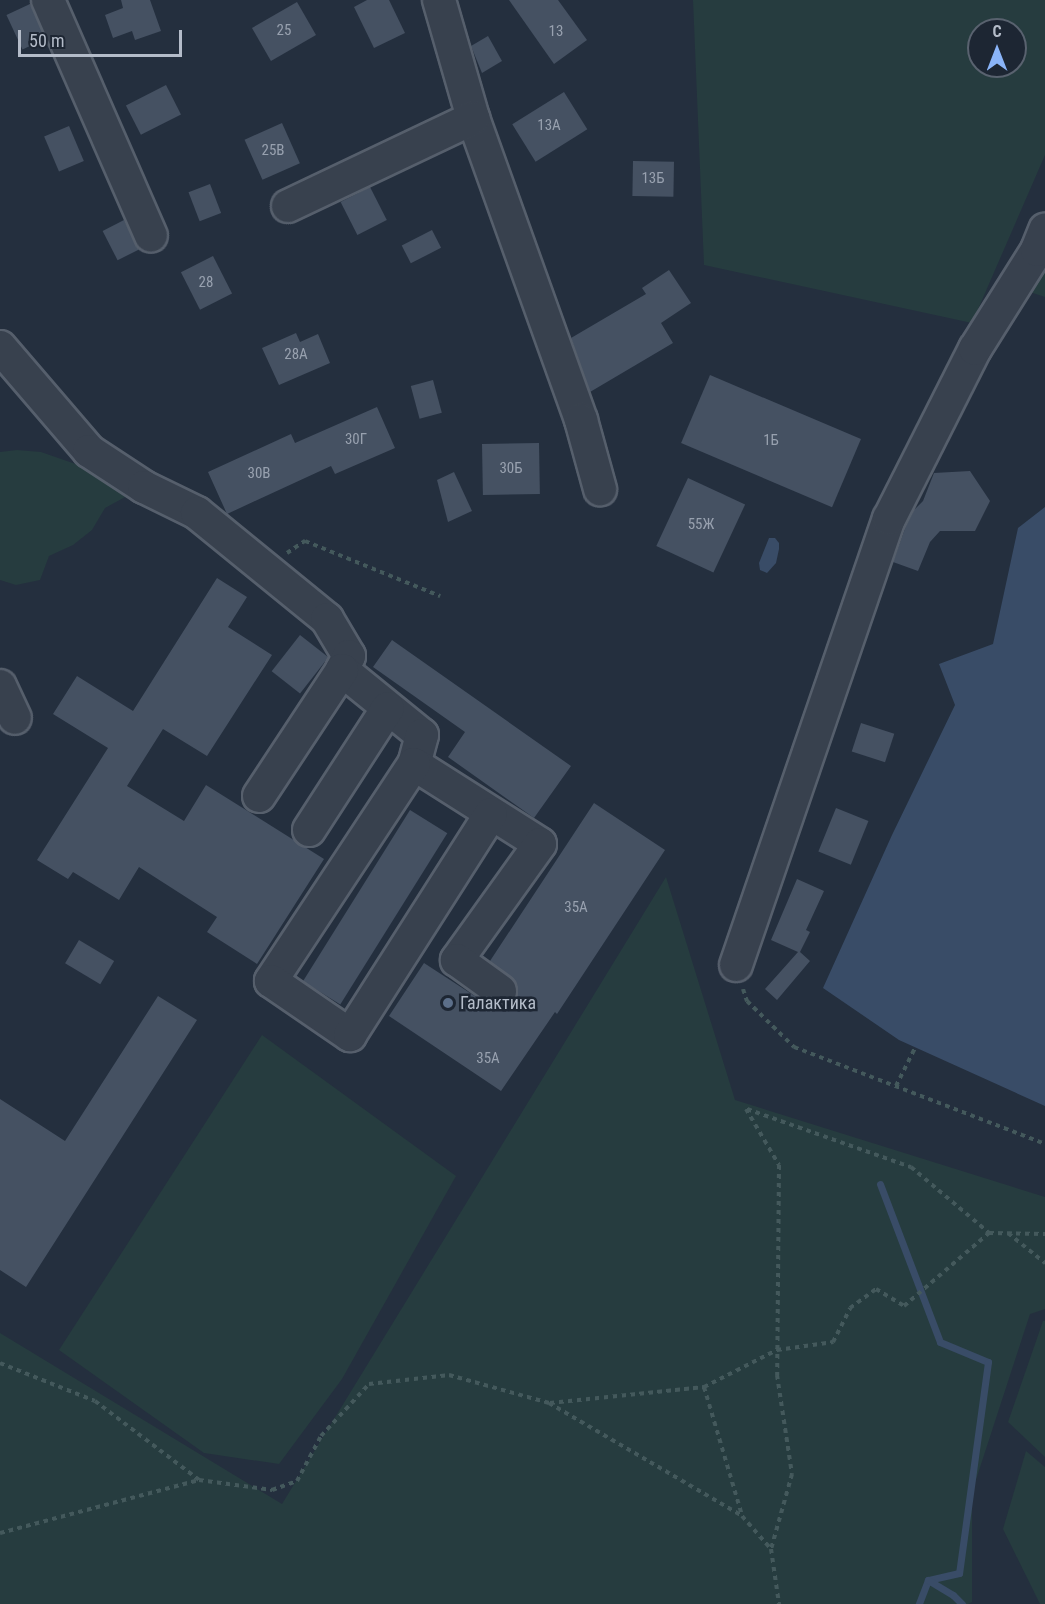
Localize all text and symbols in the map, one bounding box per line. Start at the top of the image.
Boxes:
scale bar [21,18,184,56]
north arrow [967,18,1027,78]
house number: 25 [277,22,291,40]
text: С [992,22,1002,41]
house number: 13 [549,23,563,41]
text: 50 m [29,30,64,51]
house number: 13А [537,117,561,135]
house number: 25В [262,142,284,160]
house number: 13Б [641,170,665,188]
house number: 28 [199,274,213,292]
house number: 28А [284,346,308,364]
house number: 30Г [345,431,367,449]
house number: 1Б [763,432,779,450]
house number: 30Б [499,460,523,478]
house number: 30В [248,465,270,483]
house number: 55Ж [688,516,714,534]
house number: 35А [564,899,588,917]
place label: Галактика [460,992,536,1014]
marker: Галактика [441,996,455,1010]
house number: 35А [476,1050,500,1068]

